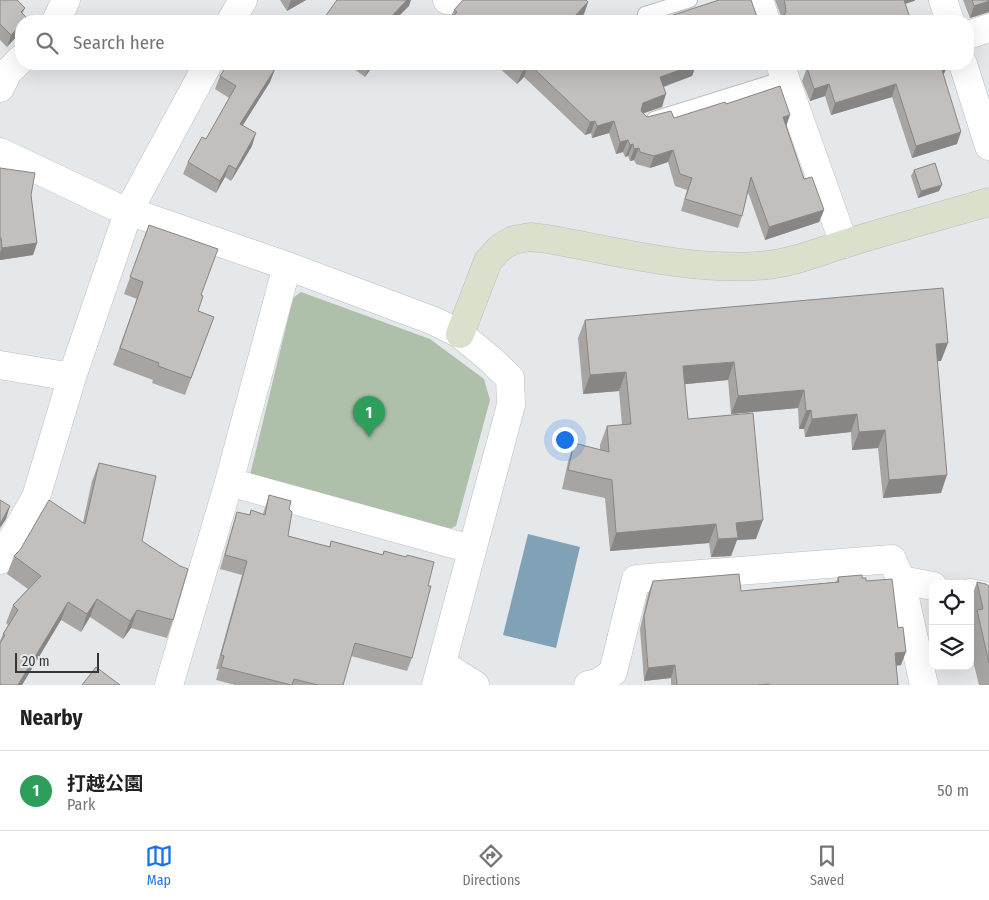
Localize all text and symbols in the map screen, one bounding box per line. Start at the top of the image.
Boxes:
search box [15,15,974,70]
icon: search [33,29,61,57]
text: Search here [73,31,165,54]
pin: 1 [353,396,385,437]
your location [552,427,578,453]
map controls [929,580,974,670]
button: locate [929,580,974,625]
button: layers [929,625,974,670]
scale bar [15,650,99,673]
text: 20 m [22,653,50,670]
text: Nearby [20,705,82,731]
text: 打越公園 [67,772,143,795]
text: 1 [33,781,39,800]
text: 50 m [937,781,969,800]
text: Park [67,795,95,814]
tab: Map [145,842,173,889]
tab: Directions [462,842,520,889]
tab: Saved [810,842,844,889]

